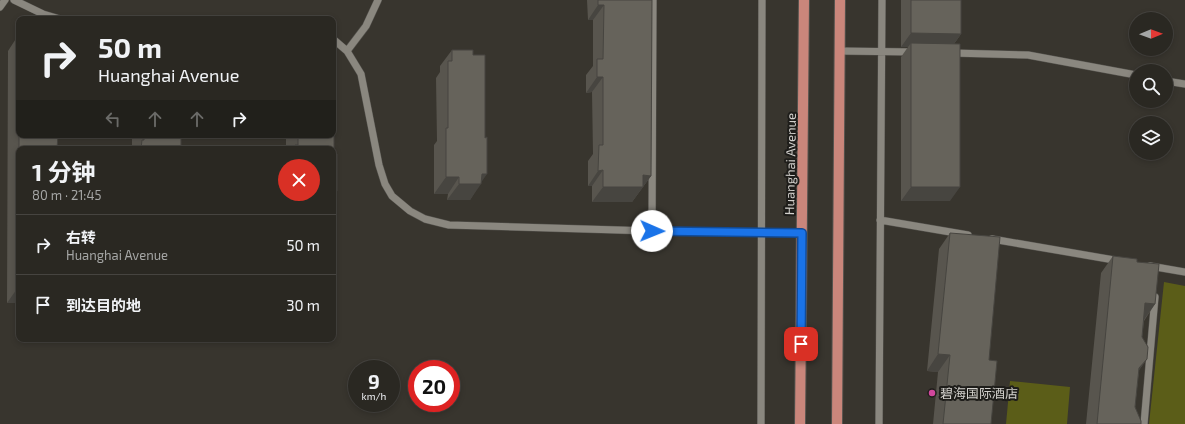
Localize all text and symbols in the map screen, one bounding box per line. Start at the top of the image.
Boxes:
north arrow [1129,12,1173,56]
map controls [1129,12,1173,160]
text: 50 m [98,30,162,64]
icon: right [32,32,84,84]
text: Huanghai Avenue [98,64,239,86]
button: search [1129,64,1173,108]
icon: left [102,108,124,130]
icon: ahead [144,108,166,130]
icon: ahead [186,108,208,130]
icon: right [228,108,250,130]
street label: Huanghai Avenue [781,113,799,215]
button: layers [1129,116,1173,160]
text: 1 分钟 [32,157,96,186]
button: close [278,159,320,201]
text: 80 m · 21:45 [32,187,101,203]
position arrow [631,210,673,252]
text: 右转 [66,228,96,246]
icon: right [32,234,54,256]
text: 50 m [286,236,320,254]
text: Huanghai Avenue [66,247,168,263]
icon: arrive [32,294,54,316]
text: 到达目的地 [66,296,141,314]
text: 30 m [286,296,320,314]
pin [784,327,818,361]
icon: arrive [790,333,812,355]
speed limit sign: 20 [408,360,460,412]
text: 9 [368,369,380,393]
place label: 碧海国际酒店 [940,385,1018,401]
marker: 碧海国际酒店 [927,388,937,398]
text: km/h [362,390,386,402]

